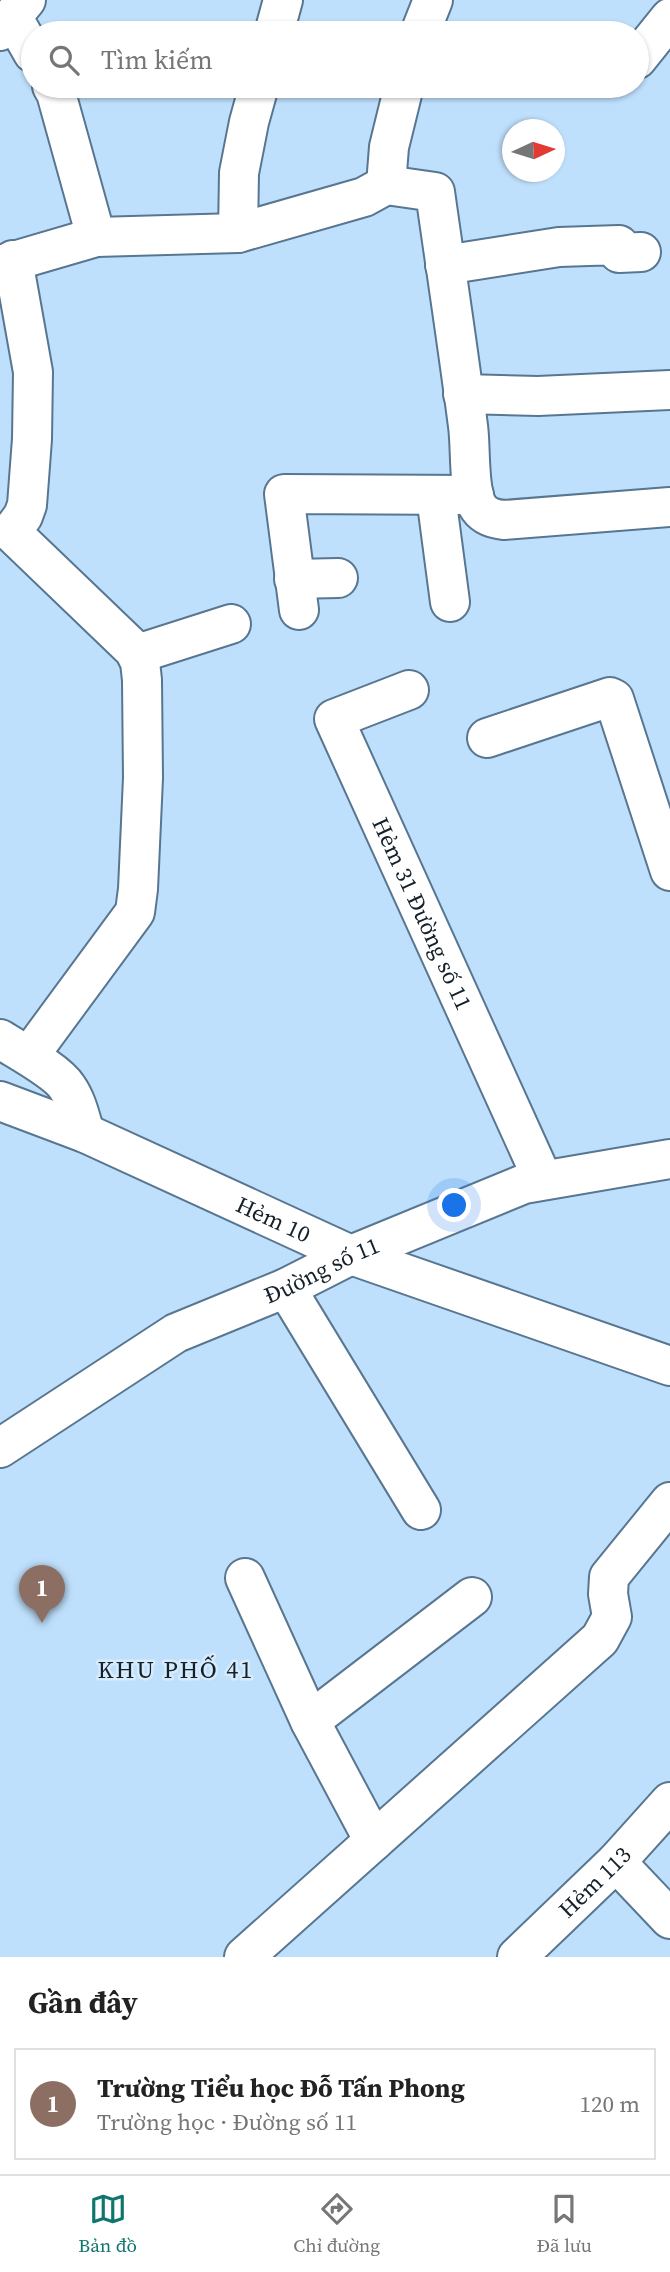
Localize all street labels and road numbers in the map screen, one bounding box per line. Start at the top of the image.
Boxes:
street label: Hẻm 31 Đường số 11 [365,812,480,1015]
street label: Hẻm 10 [231,1188,316,1250]
street label: Đường số 11 [259,1229,384,1311]
street label: Hẻm 113 [551,1840,638,1925]

